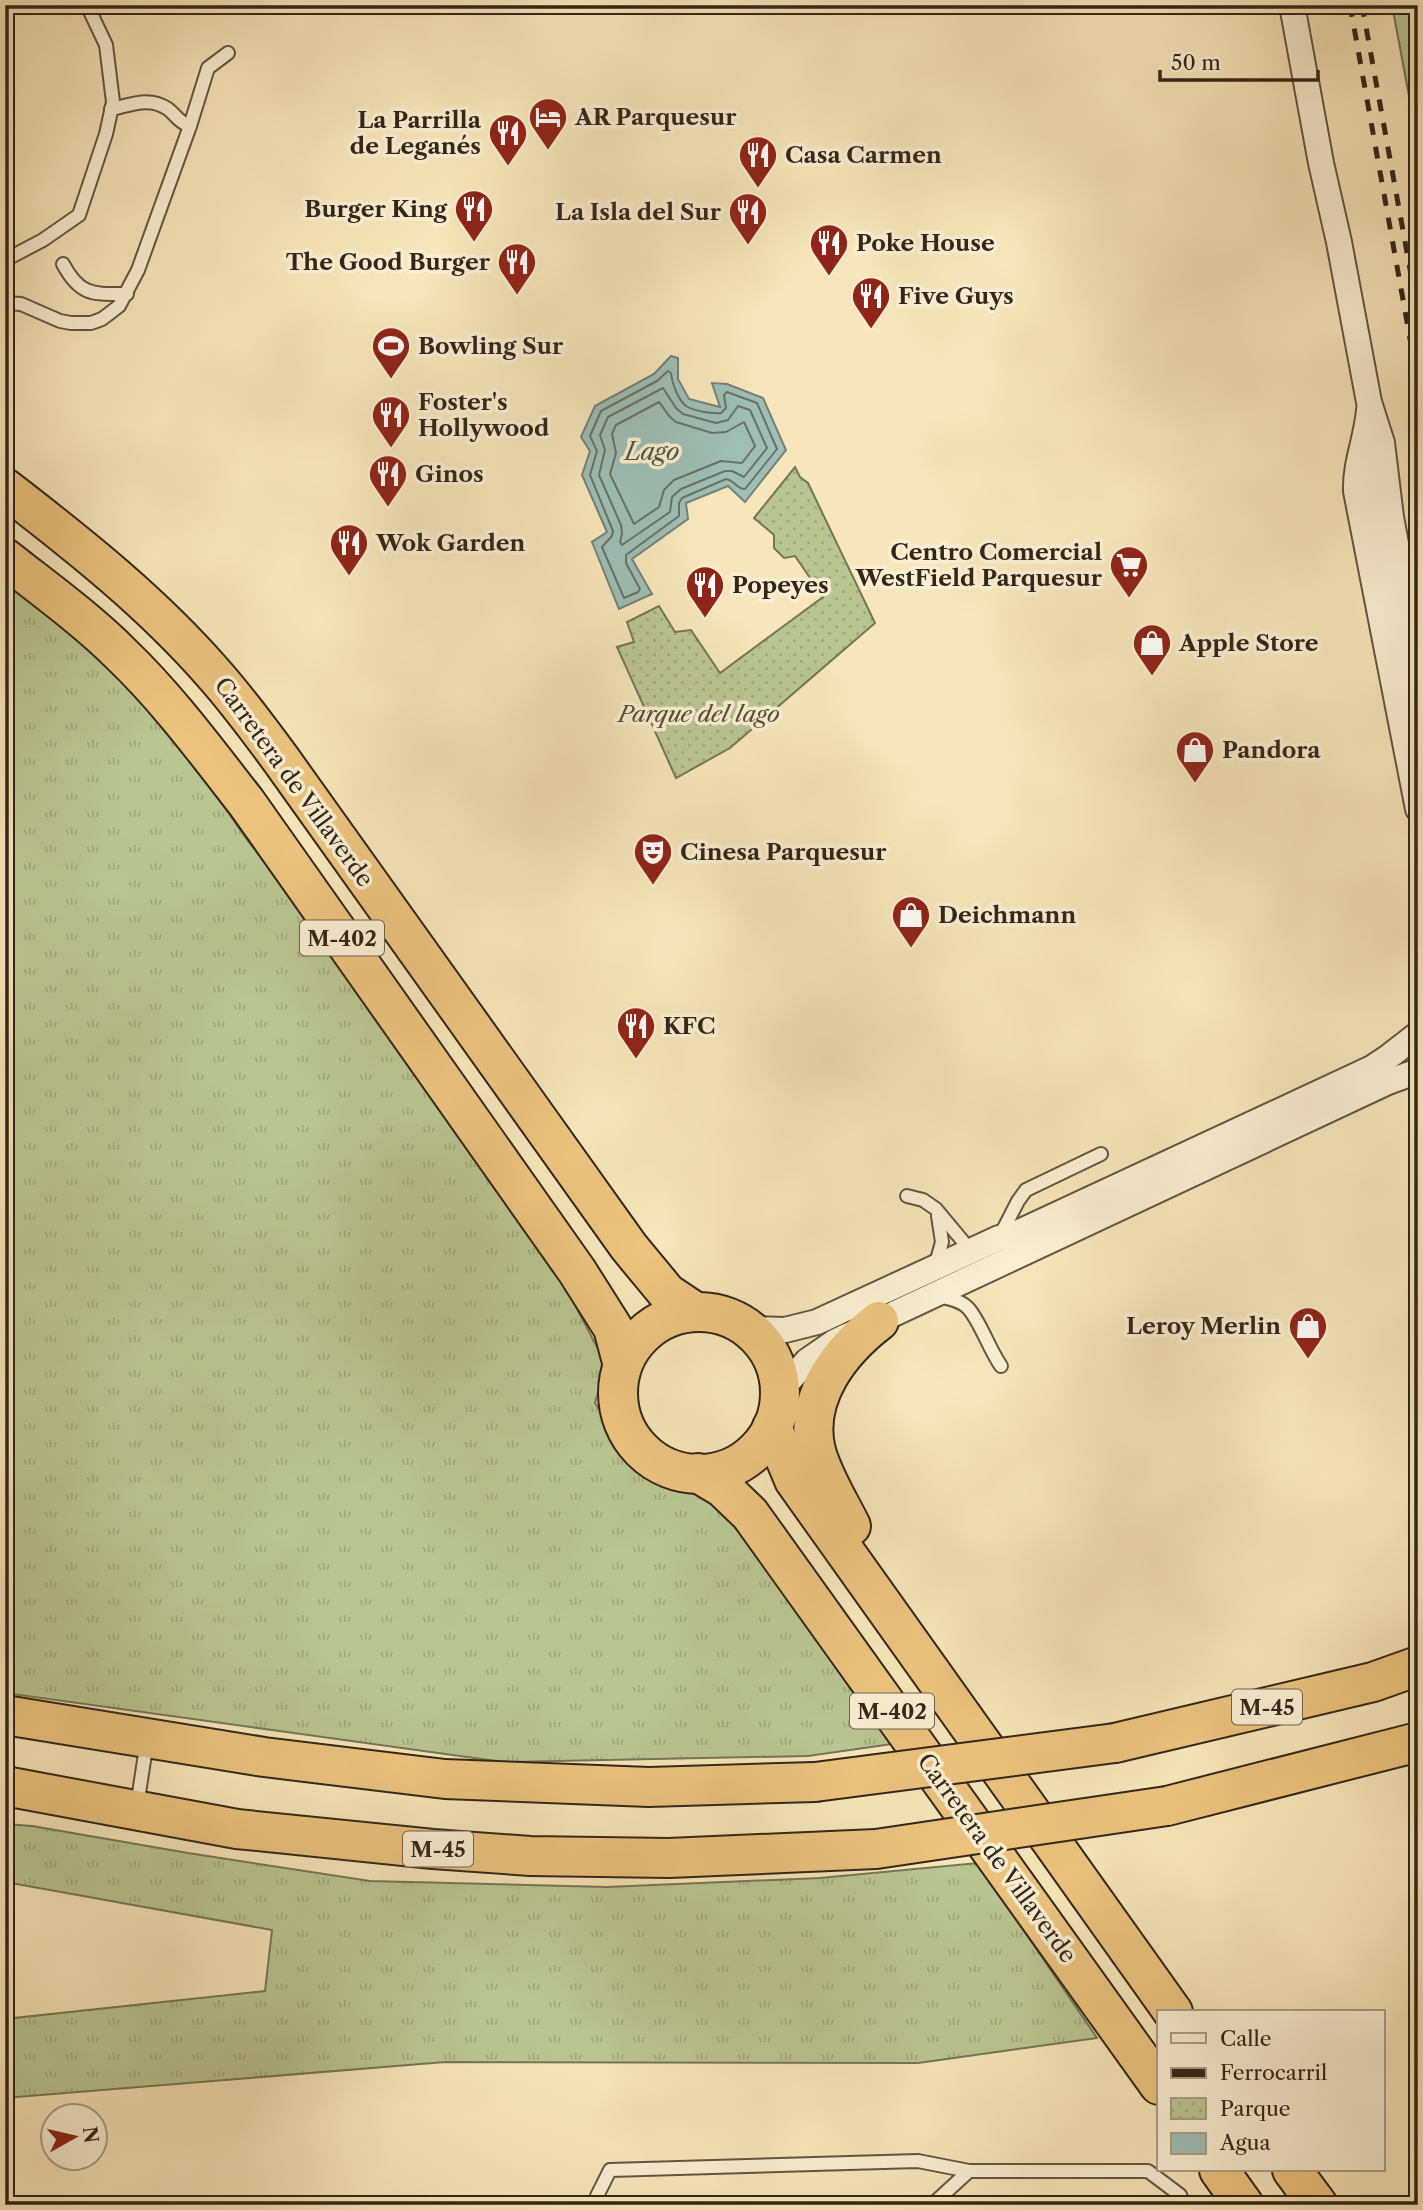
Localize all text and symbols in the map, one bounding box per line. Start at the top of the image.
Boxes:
scale bar [1160,38,1318,82]
text: 50 m [1171,50,1221,75]
hotel icon: AR Parquesur [527,96,569,151]
place label: AR Parquesur [574,103,737,131]
place label: La Parrilla de Leganés [350,106,482,160]
restaurant icon: La Parrilla de Leganés [487,112,529,167]
restaurant icon: Casa Carmen [737,134,779,189]
place label: Casa Carmen [785,141,942,169]
restaurant icon: Burger King [453,188,495,243]
restaurant icon: La Isla del Sur [727,191,769,246]
place label: Burger King [304,195,448,223]
place label: La Isla del Sur [555,198,722,226]
restaurant icon: Poke House [808,222,850,277]
place label: Poke House [856,229,995,257]
restaurant icon: The Good Burger [496,241,538,296]
place label: The Good Burger [286,248,491,276]
restaurant icon: Five Guys [850,275,892,330]
place label: Five Guys [898,282,1014,310]
sports icon: Bowling Sur [370,325,412,380]
place label: Bowling Sur [418,332,564,360]
place label: Foster's Hollywood [418,388,550,442]
restaurant icon: Foster's Hollywood [370,394,412,449]
water label: Lago [623,437,679,466]
restaurant icon: Ginos [367,453,409,508]
place label: Ginos [415,460,484,488]
restaurant icon: Wok Garden [328,522,370,577]
place label: Wok Garden [375,529,525,557]
place label: Centro Comercial WestField Parquesur [854,538,1103,592]
supermarket icon: Centro Comercial WestField Parquesur [1108,544,1150,599]
restaurant icon: Popeyes [684,564,726,619]
place label: Popeyes [732,571,829,599]
shop icon: Apple Store [1131,622,1173,677]
place label: Apple Store [1178,629,1319,657]
street label: Carretera de Villaverde [209,672,379,892]
park label: Parque del lago [616,700,780,728]
shop icon: Pandora [1174,729,1216,784]
place label: Pandora [1222,736,1321,764]
theatre icon: Cinesa Parquesur [632,831,674,886]
place label: Cinesa Parquesur [680,838,887,866]
shop icon: Deichmann [890,894,932,949]
place label: Deichmann [938,901,1076,929]
road number: M-402 [300,920,384,956]
restaurant icon: KFC [615,1005,657,1060]
place label: KFC [663,1012,715,1040]
shop icon: Leroy Merlin [1287,1305,1329,1360]
place label: Leroy Merlin [1126,1312,1281,1340]
road number: M-45 [1232,1690,1302,1724]
road number: M-402 [850,1694,934,1728]
street label: Carretera de Villaverde [912,1748,1082,1968]
road number: M-45 [403,1832,473,1867]
legend [1157,2010,1384,2172]
text: Calle [1220,2026,1272,2051]
text: Ferrocarril [1220,2060,1327,2085]
text: Parque [1220,2096,1291,2121]
north arrow [38,2102,108,2172]
text: N [78,2125,103,2144]
text: Agua [1219,2130,1272,2155]

